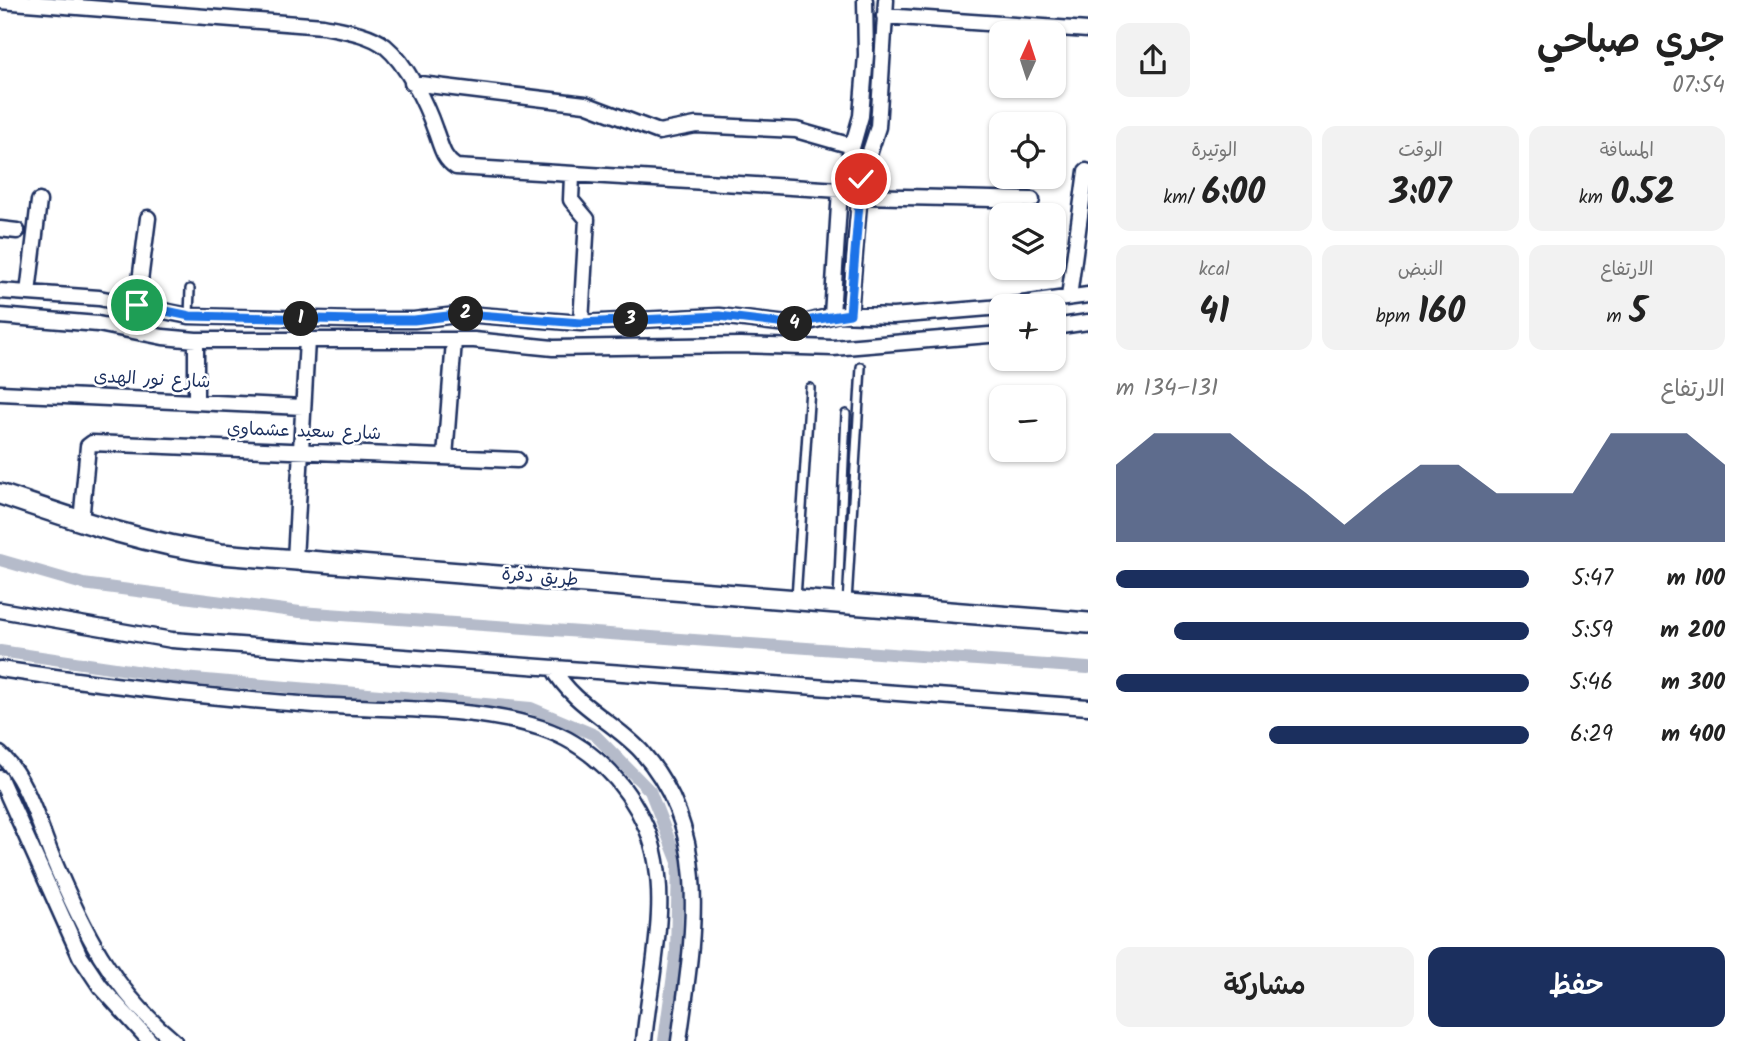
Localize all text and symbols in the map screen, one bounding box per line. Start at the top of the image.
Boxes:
text: جري صباحي [1537,12,1725,72]
north arrow [989,21,1066,98]
map controls [989,21,1066,462]
button: share [1116,23,1190,97]
text: 07:54 [1672,68,1725,104]
button: locate [989,112,1066,189]
text: الوتيرة [1191,136,1237,166]
text: الوقت [1398,136,1443,166]
text: المسافة [1600,136,1654,166]
pin [831,149,891,209]
icon: check [842,160,880,198]
text: 6:00 [1202,166,1265,222]
text: 3:07 [1389,166,1452,222]
text: 0.52 [1610,166,1675,222]
text: /km [1163,183,1202,213]
text: km [1579,183,1610,213]
button: layers [989,203,1066,280]
text: kcal [1199,255,1230,285]
text: النبض [1398,255,1443,285]
text: الارتفاع [1600,255,1653,285]
pin [107,275,167,335]
text: 41 [1199,285,1229,341]
text: 160 [1418,285,1465,341]
text: 5 [1629,285,1647,341]
icon: arrive [118,286,156,324]
button: + [989,294,1066,371]
pin: 2 [448,296,484,332]
text: 2 [460,298,471,328]
pin: 1 [284,302,318,336]
pin: 3 [614,302,648,338]
text: bpm [1376,302,1418,332]
text: m [1607,302,1629,332]
text: 1 [298,303,303,333]
text: 3 [625,304,636,334]
pin: 4 [778,306,812,342]
text: 4 [789,308,800,338]
street label: شارع نور الهدى [93,362,211,398]
text: 131–134 m [1116,371,1218,407]
text: الارتفاع [1661,372,1725,408]
button: − [989,385,1066,462]
street label: شارع سعيد عشماوي [226,415,382,449]
street label: طريق دفرة [500,560,580,596]
text: 5:47 [1572,561,1613,597]
text: 100 m [1667,561,1725,597]
text: 5:59 [1571,613,1613,649]
text: 200 m [1660,613,1725,649]
text: 5:46 [1570,665,1613,701]
text: 300 m [1661,665,1725,701]
text: 6:29 [1570,717,1613,753]
text: 400 m [1661,717,1725,753]
button: مشاركة [1116,947,1414,1027]
button: حفظ [1428,947,1725,1027]

